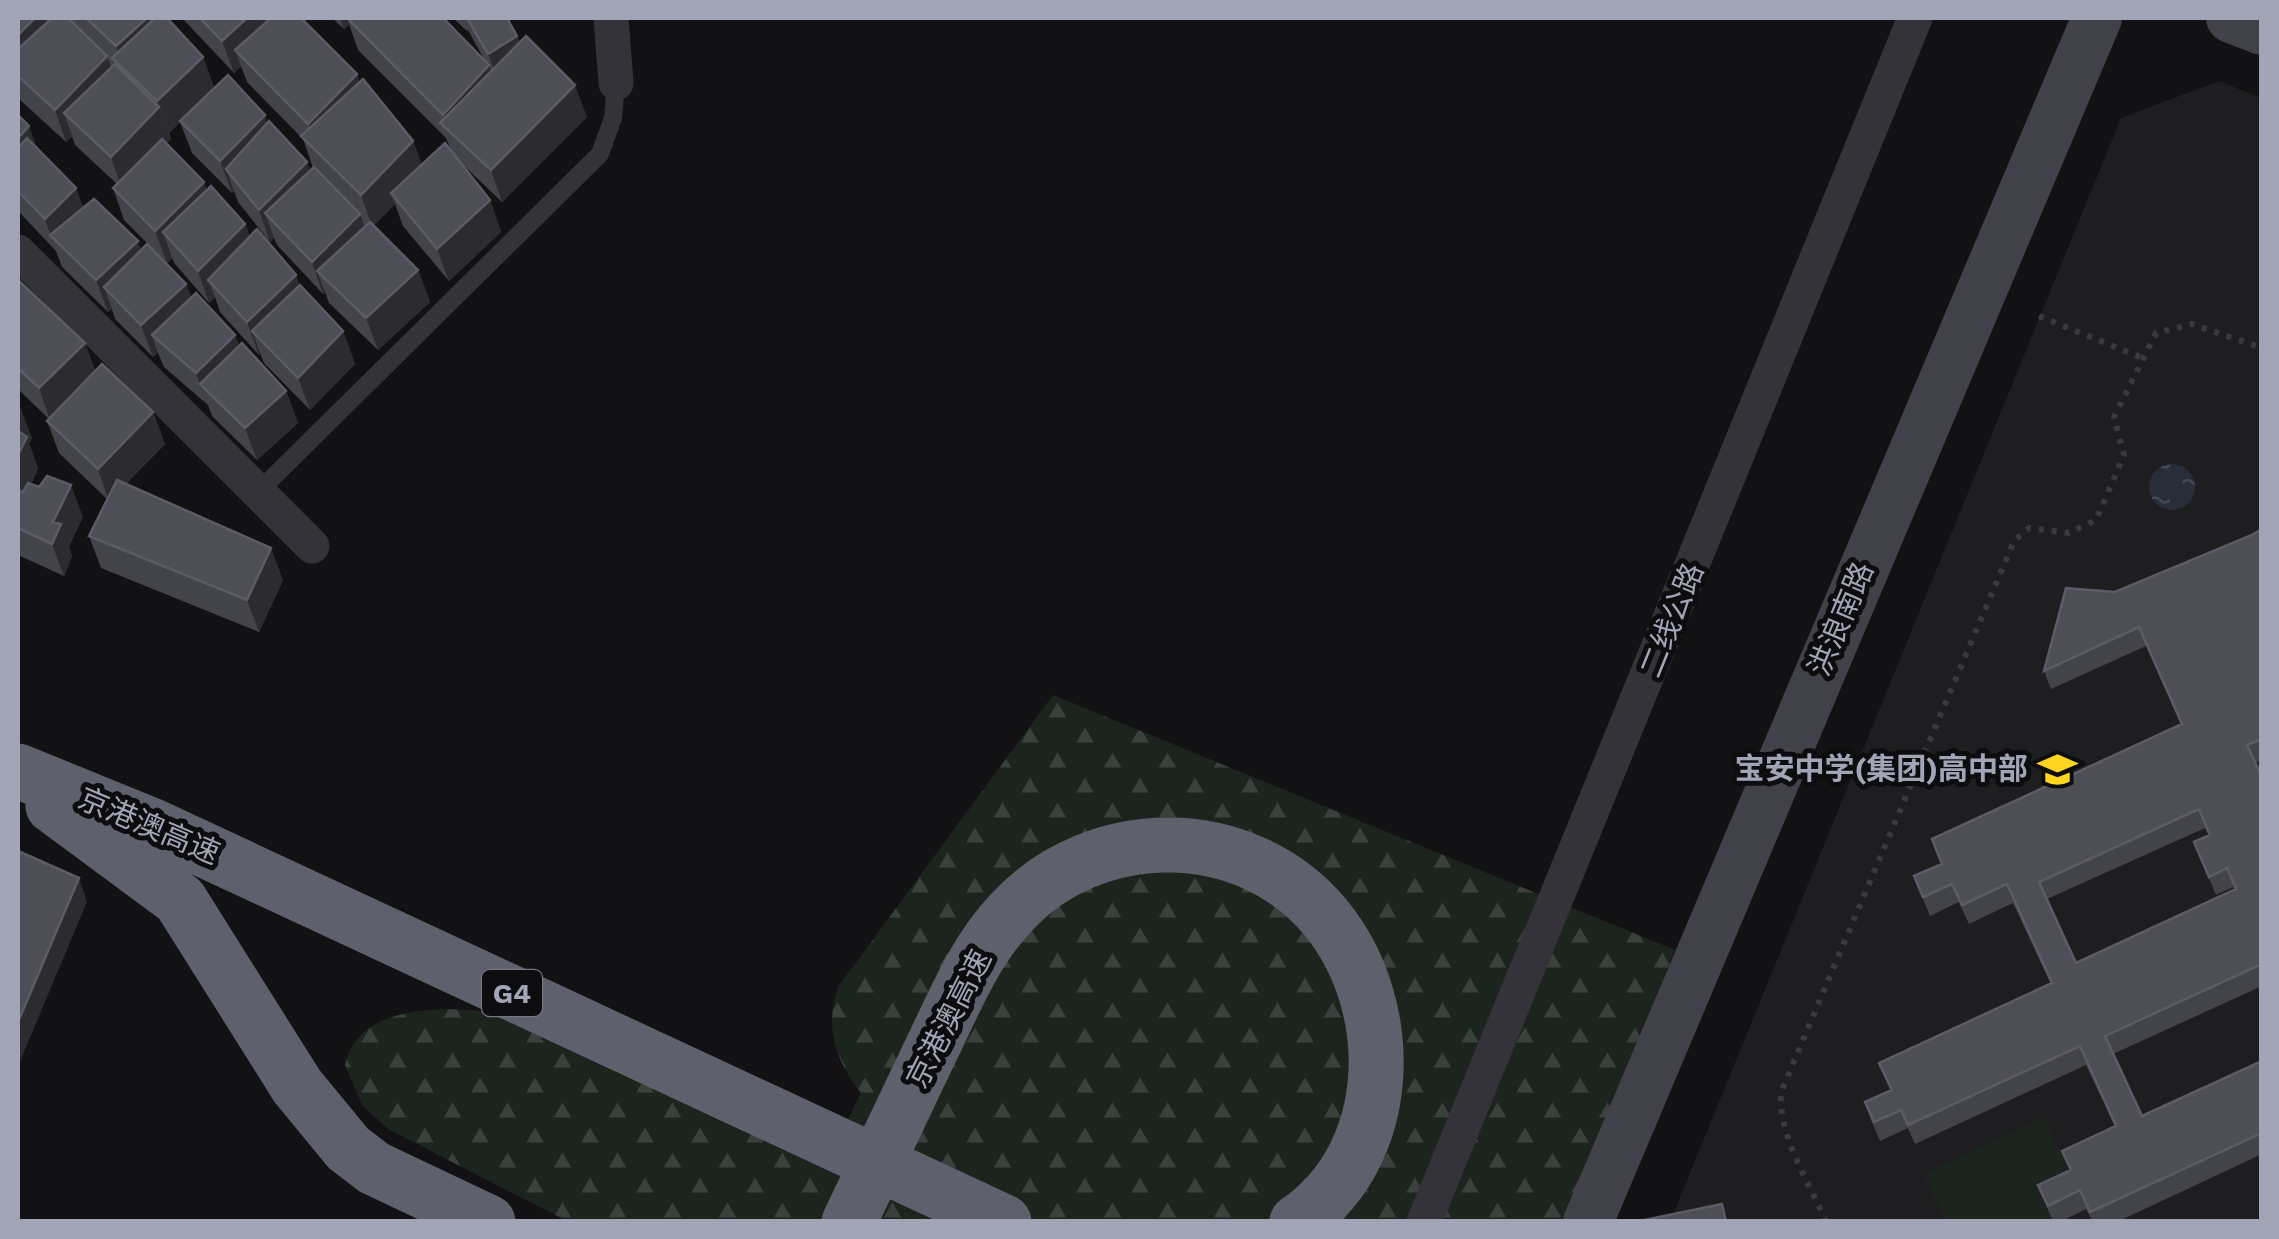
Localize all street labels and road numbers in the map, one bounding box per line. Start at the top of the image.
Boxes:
street label: 洪浪南路 [1801,557,1880,681]
street label: 二线公路 [1633,558,1710,682]
street label: 京港澳高速 [73,780,225,871]
street label: 京港澳高速 [899,944,998,1094]
road number: G4 [482,970,542,1016]

